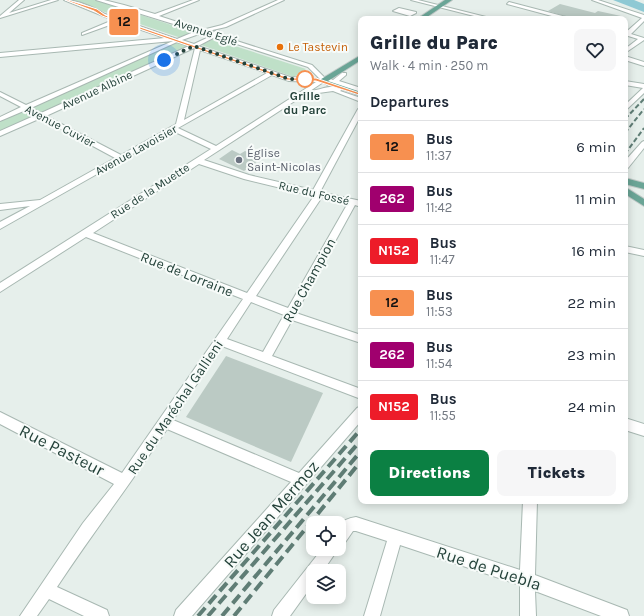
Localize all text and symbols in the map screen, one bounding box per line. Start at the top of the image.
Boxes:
line badge: 12 [106,9,142,35]
text: 12 [117,13,131,30]
street label: Avenue Eglé [173,15,239,49]
button: heart [574,29,616,71]
text: Grille du Parc [370,32,498,54]
place label: Le Tastevin [288,40,348,54]
marker: Le Tastevin [275,42,285,52]
your location [154,50,174,70]
text: Walk · 4 min · 250 m [370,58,488,73]
street label: Avenue Albine [59,67,135,113]
marker: Grille du Parc [296,70,314,88]
place label: Grille du Parc [284,89,326,117]
text: Departures [370,93,449,111]
street label: Avenue Cuvier [23,102,98,151]
street label: Avenue Lavoisier [93,121,180,178]
text: Bus [426,130,453,148]
text: 12 [385,138,399,155]
text: 6 min [576,138,616,156]
place label: Église Saint-Nicolas [247,145,321,174]
text: 11:37 [426,148,451,163]
marker: Église Saint-Nicolas [234,155,244,165]
street label: Rue de la Muette [108,160,192,222]
street label: Rue du Fossé [277,178,351,208]
text: Bus [426,182,453,200]
text: 262 [379,190,405,207]
text: 11 min [575,190,616,208]
text: 11:42 [426,200,452,215]
text: Bus [430,234,457,252]
street label: Rue Champion [279,235,340,325]
text: N152 [378,242,410,259]
text: 16 min [571,242,616,260]
street label: Rue de Lorraine [138,248,236,301]
text: 11:47 [430,252,455,267]
text: Bus [426,286,453,304]
text: 12 [385,294,399,311]
text: 22 min [567,294,616,312]
text: 11:53 [426,304,453,319]
street label: Rue du Maréchal Gallieni [124,337,227,478]
text: Bus [426,338,453,356]
text: 262 [379,346,405,363]
text: 23 min [567,346,616,364]
text: 11:54 [426,356,452,371]
text: Bus [430,390,457,408]
text: N152 [378,398,410,415]
text: 24 min [568,398,616,416]
text: 11:55 [430,408,456,423]
street label: Rue Pasteur [16,420,109,480]
button: Directions [370,450,489,496]
button: Tickets [497,450,616,496]
street label: Rue Jean Mermoz [219,456,323,572]
map controls [306,516,346,604]
button: locate [306,516,346,556]
street label: Rue de Puebla [434,542,544,594]
button: layers [306,564,346,604]

